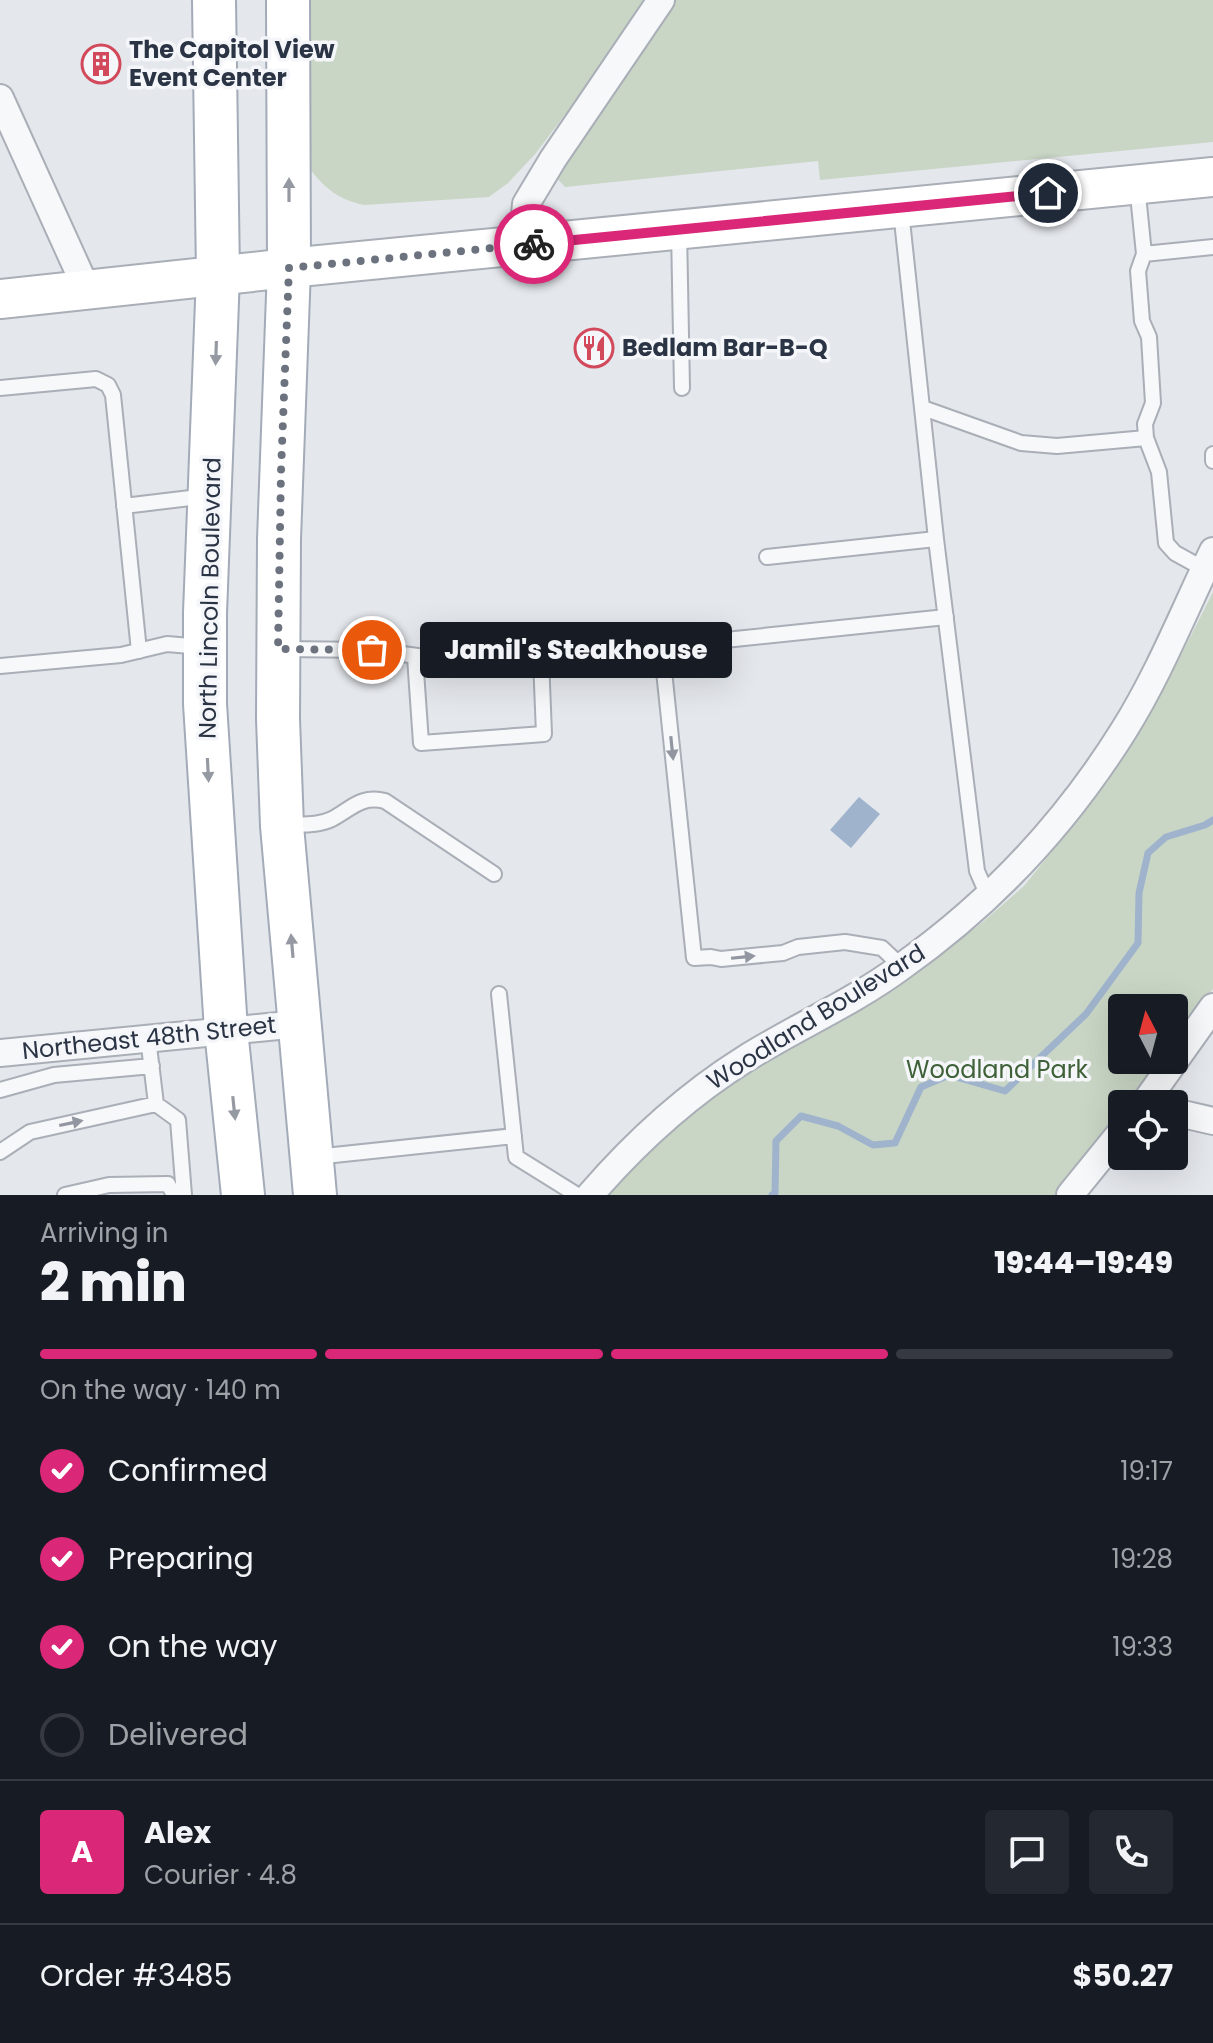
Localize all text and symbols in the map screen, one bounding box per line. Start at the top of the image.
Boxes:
place label: The Capitol View Event Center [129,33,335,94]
building icon: The Capitol View Event Center [80,43,122,85]
pin [1014,159,1082,227]
icon: home [1026,171,1070,215]
one-way arrow [283,177,295,202]
courier [494,204,574,284]
icon: bike [512,222,556,266]
restaurant icon: Bedlam Bar-B-Q [573,327,615,369]
place label: Bedlam Bar-B-Q [622,331,828,364]
one-way arrow [209,341,222,366]
street label: North Lincoln Boulevard [191,457,228,739]
pin [338,616,406,684]
callout: Jamil's Steakhouse [420,622,732,678]
icon: bag [350,628,394,672]
text: Jamil's Steakhouse [444,632,708,668]
one-way arrow [666,736,679,761]
one-way arrow [202,758,215,783]
one-way arrow [286,933,299,958]
street label: Woodland Boulevard [700,936,931,1097]
one-way arrow [731,950,756,963]
north arrow [1108,994,1188,1074]
map controls [1108,994,1188,1170]
street label: Northeast 48th Street [20,1008,278,1067]
park label: Woodland Park [906,1053,1089,1086]
button: locate [1108,1090,1188,1170]
one-way arrow [228,1096,241,1121]
one-way arrow [59,1116,84,1129]
text: Arriving in [40,1215,169,1251]
text: 19:44–19:49 [994,1241,1173,1284]
text: 2 min [40,1246,187,1319]
text: On the way · 140 m [40,1372,281,1408]
icon: check [40,1449,84,1493]
text: Confirmed [108,1449,268,1492]
text: 19:17 [1120,1453,1173,1489]
icon: check [40,1537,84,1581]
text: Preparing [108,1537,254,1580]
text: 19:28 [1111,1541,1173,1577]
icon: check [40,1625,84,1669]
text: On the way [108,1625,277,1668]
text: 19:33 [1112,1629,1173,1665]
text: Delivered [108,1713,248,1756]
button: chat [985,1810,1069,1894]
button: phone [1089,1810,1173,1894]
text: Alex [144,1811,211,1854]
text: A [71,1830,93,1873]
text: Courier · 4.8 [144,1857,297,1893]
text: Order #3485 [40,1954,232,1997]
text: $50.27 [1073,1954,1173,1997]

